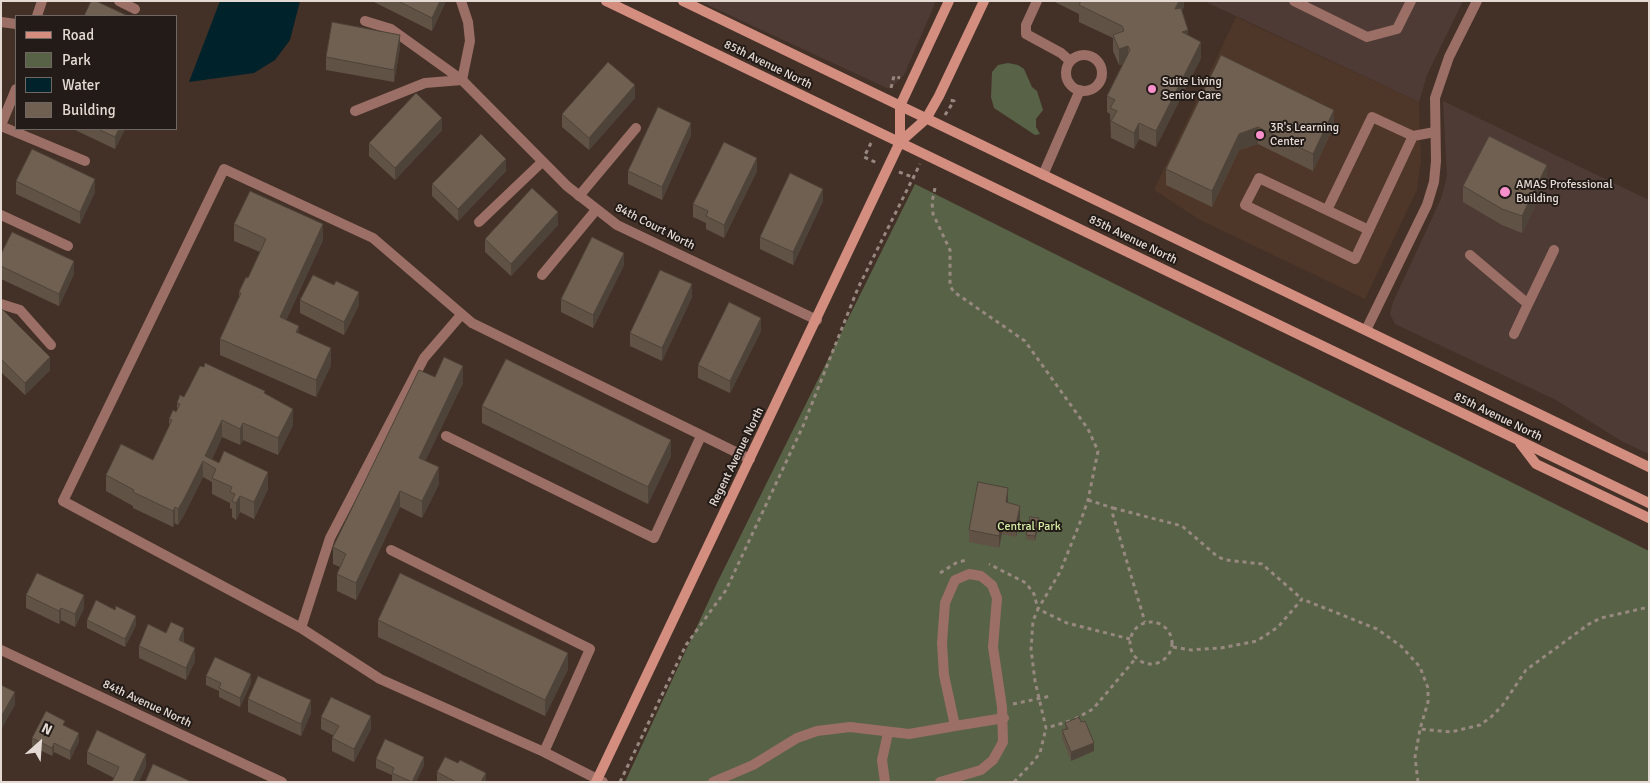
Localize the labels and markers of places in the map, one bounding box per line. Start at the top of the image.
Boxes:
place label: Suite Living Senior Care [1162,75,1222,103]
marker: Suite Living Senior Care [1146,83,1158,95]
place label: 3R's Learning Center [1270,121,1339,149]
marker: 3R's Learning Center [1254,129,1266,141]
place label: AMAS Professional Building [1516,178,1613,206]
marker: AMAS Professional Building [1498,185,1512,199]

